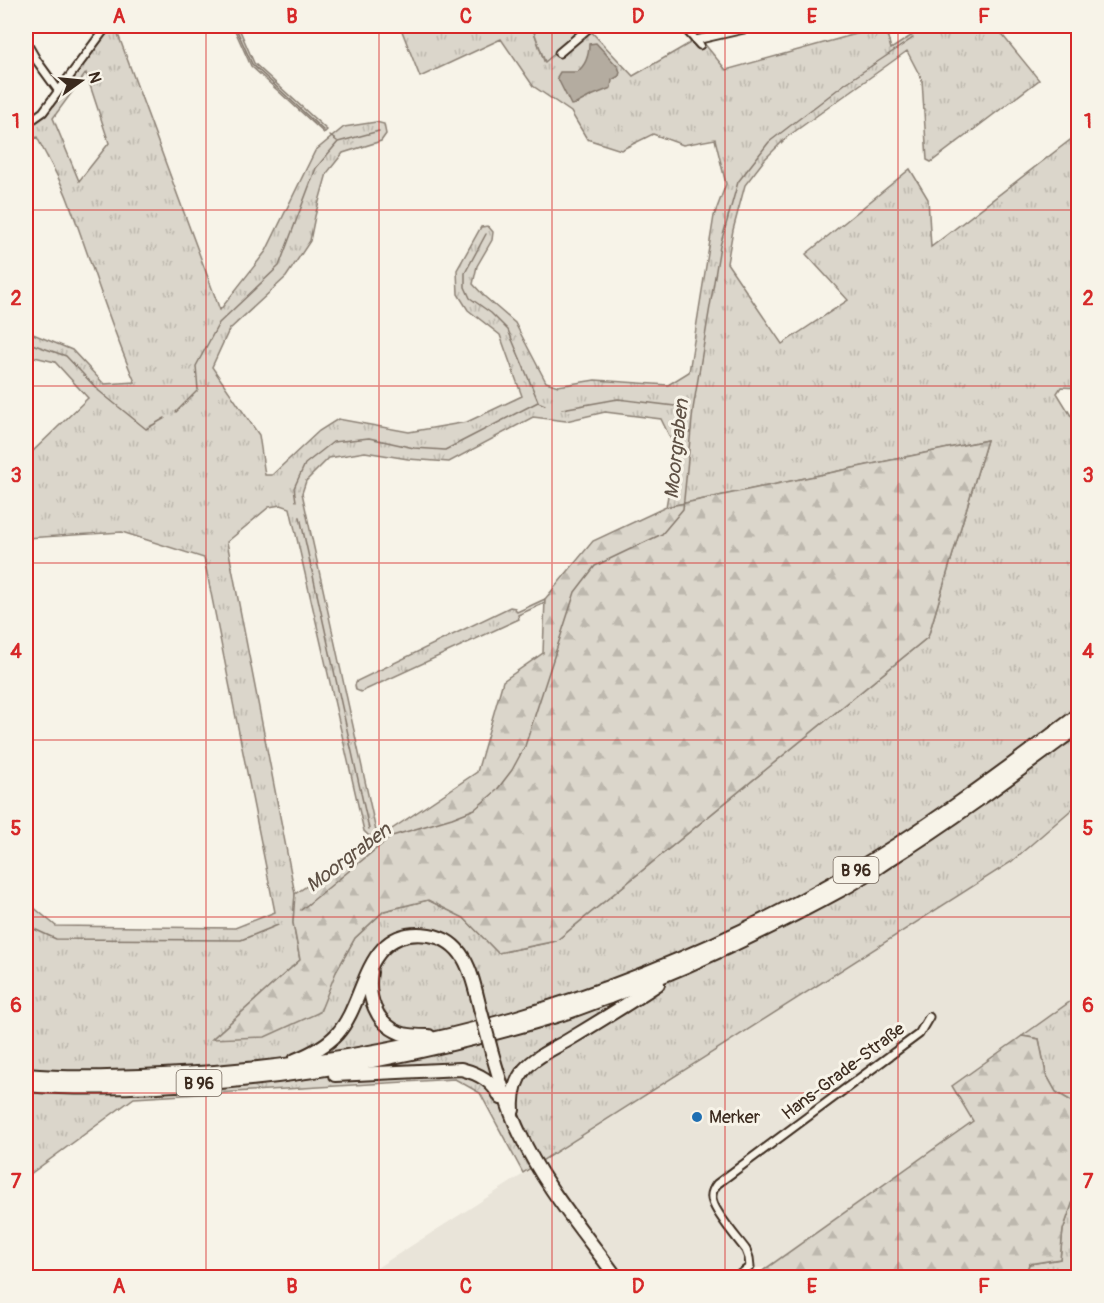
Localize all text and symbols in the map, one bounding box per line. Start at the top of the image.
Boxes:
text: A [113,4,126,29]
text: B [286,4,298,29]
text: C [460,4,472,29]
text: D [632,4,645,29]
text: E [807,4,818,29]
text: F [978,4,990,29]
north arrow [51,51,111,111]
text: N [83,70,106,85]
text: 1 [12,109,20,134]
text: 1 [1084,109,1092,134]
text: 2 [10,286,22,311]
text: 2 [1082,286,1094,311]
water label: Moorgraben [659,396,694,500]
text: 3 [10,463,22,488]
text: 3 [1082,463,1094,488]
text: 4 [10,639,22,664]
text: 4 [1082,639,1094,664]
text: 5 [11,816,22,841]
water label: Moorgraben [301,816,397,898]
text: 5 [1083,816,1094,841]
road number: B 96 [834,857,878,883]
text: 6 [10,993,22,1018]
text: 6 [1082,993,1094,1018]
street label: Hans-Grade-Straße [777,1018,910,1125]
road number: B 96 [176,1070,222,1096]
place label: Merker [709,1106,761,1129]
marker: Merker [690,1110,704,1124]
text: 7 [11,1169,22,1194]
text: 7 [1083,1169,1094,1194]
text: A [113,1274,126,1299]
text: B [286,1274,298,1299]
text: C [460,1274,472,1299]
text: D [632,1274,645,1299]
text: E [807,1274,818,1299]
text: F [978,1274,990,1299]

